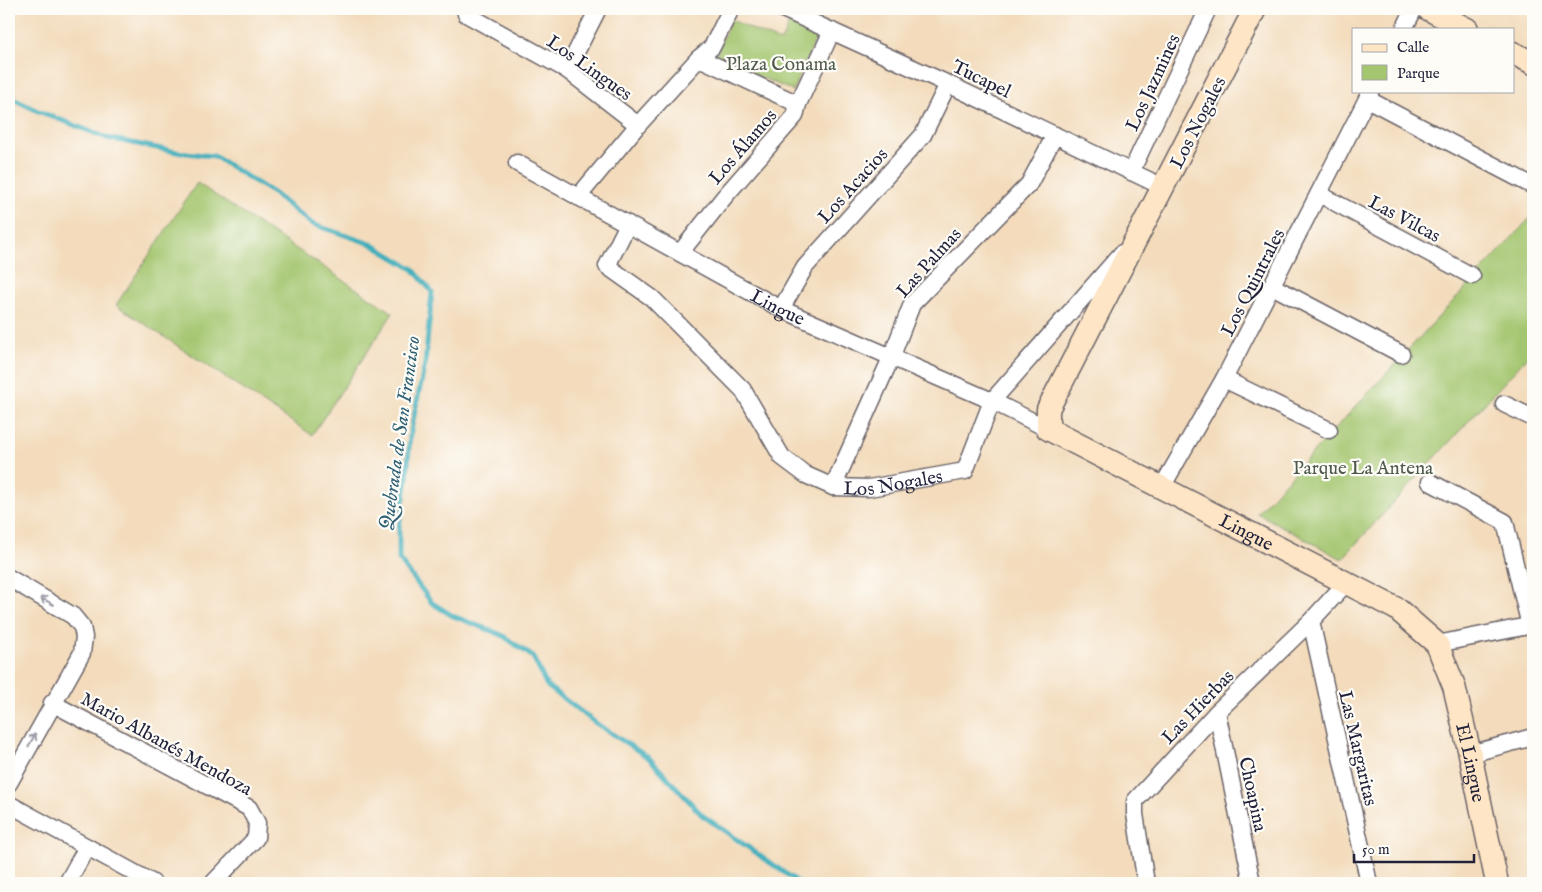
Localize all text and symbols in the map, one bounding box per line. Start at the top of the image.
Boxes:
legend [1352,28,1514,92]
street label: Los Lingues [541,30,636,107]
street label: Los Jazmines [1121,31,1187,135]
text: Calle [1397,38,1429,57]
park label: Plaza Conama [726,53,837,77]
street label: Tucapel [948,55,1015,105]
text: Parque [1397,64,1440,83]
street label: Los Nogales [1165,73,1232,173]
street label: Los Álamos [703,104,783,190]
street label: Los Acacios [813,143,894,229]
street label: Las Vilcas [1364,191,1444,249]
street label: Las Palmas [892,223,967,303]
street label: Los Quintrales [1216,225,1291,341]
street label: Lingue [746,285,808,332]
water label: Quebrada de San Francisco [374,335,427,532]
park label: Parque La Antena [1293,457,1434,481]
street label: Los Nogales [843,465,945,502]
street label: Lingue [1215,509,1277,557]
one-way arrow [40,595,54,605]
street label: Las Hierbas [1157,665,1240,750]
street label: Mario Albanés Mendoza [76,688,257,802]
street label: Las Margaritas [1332,688,1382,808]
street label: El Lingue [1449,721,1490,805]
one-way arrow [27,733,37,748]
street label: Choapina [1232,755,1272,835]
scale bar [1354,832,1474,864]
text: 50 m [1362,840,1390,859]

